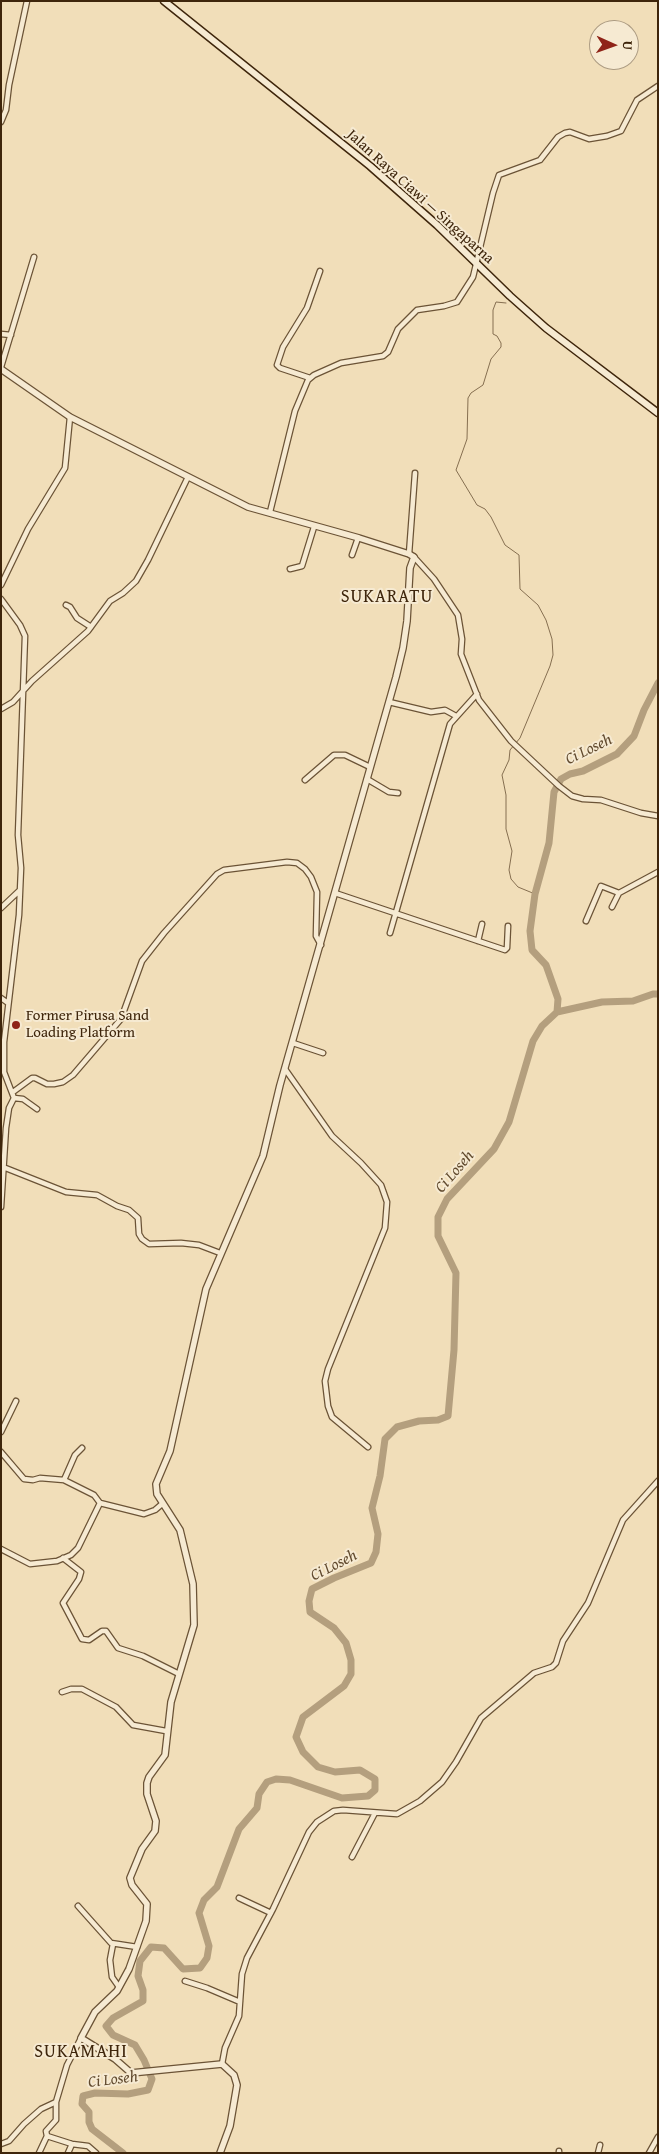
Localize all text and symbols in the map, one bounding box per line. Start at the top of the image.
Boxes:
north arrow [589,20,639,70]
text: U [618,40,638,51]
street label: Jalan Raya Ciawi — Singaparna [343,126,497,268]
district label: SUKARATU [340,586,434,608]
water label: Ci Loseh [562,730,616,770]
place label: Former Pirusa Sand Loading Platform [26,1007,149,1042]
marker: Former Pirusa Sand Loading Platform [10,1019,22,1031]
water label: Ci Loseh [431,1147,479,1197]
water label: Ci Loseh [308,1546,360,1586]
district label: SUKAMAHI [33,2041,129,2063]
water label: Ci Loseh [87,2067,139,2093]

